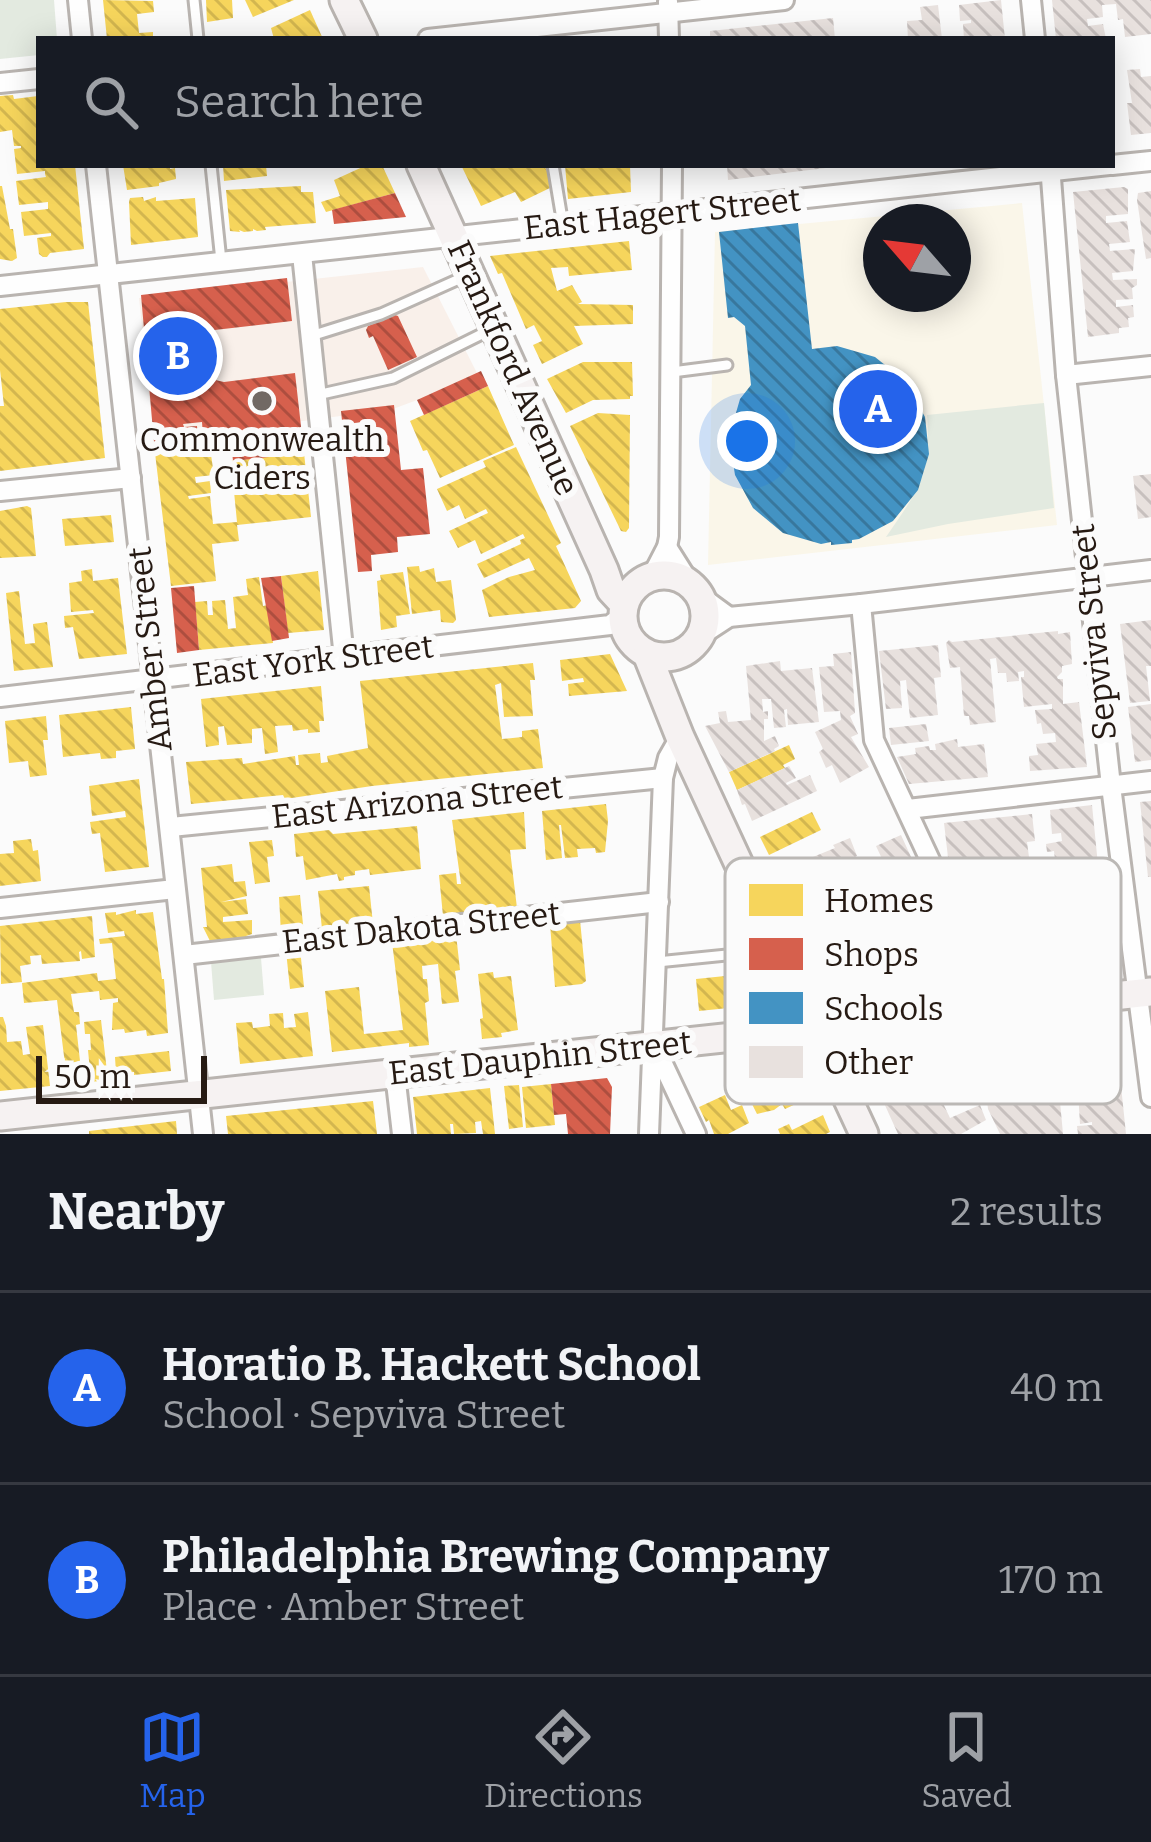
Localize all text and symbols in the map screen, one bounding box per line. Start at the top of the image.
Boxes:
search box [36,36,1115,168]
icon: search [78,69,144,135]
text: Search here [174,75,424,129]
street label: East Hagert Street [521,180,803,248]
north arrow [863,204,971,312]
street label: Frankford Avenue [439,234,587,502]
pin: B [139,311,217,401]
pin: A [839,364,917,454]
marker: Commonwealth Ciders [249,388,275,414]
your location [717,411,777,471]
place label: Commonwealth Ciders [140,420,384,498]
street label: Sepviva Street [1063,522,1125,742]
street label: Amber Street [119,545,181,753]
street label: East York Street [190,626,436,696]
street label: East Arizona Street [269,767,565,837]
legend [725,858,1121,1104]
text: Homes [824,881,934,921]
street label: East Dakota Street [280,894,562,962]
text: Shops [824,935,919,975]
text: Schools [824,989,943,1029]
street label: East Dauphin Street [387,1022,694,1094]
text: Other [824,1043,914,1083]
scale bar [36,1050,207,1103]
text: 50 m [54,1057,131,1097]
text: Nearby [48,1181,224,1243]
text: 2 results [950,1189,1103,1235]
text: Horatio B. Hackett School [162,1338,701,1392]
text: A [73,1365,101,1411]
text: 40 m [1010,1365,1103,1411]
text: School · Sepviva Street [162,1392,565,1438]
text: Philadelphia Brewing Company [162,1530,829,1584]
text: B [74,1557,100,1603]
text: 170 m [999,1557,1103,1603]
text: Place · Amber Street [162,1584,524,1630]
tab: Map [139,1704,206,1816]
tab: Directions [484,1704,643,1816]
tab: Saved [921,1704,1012,1816]

